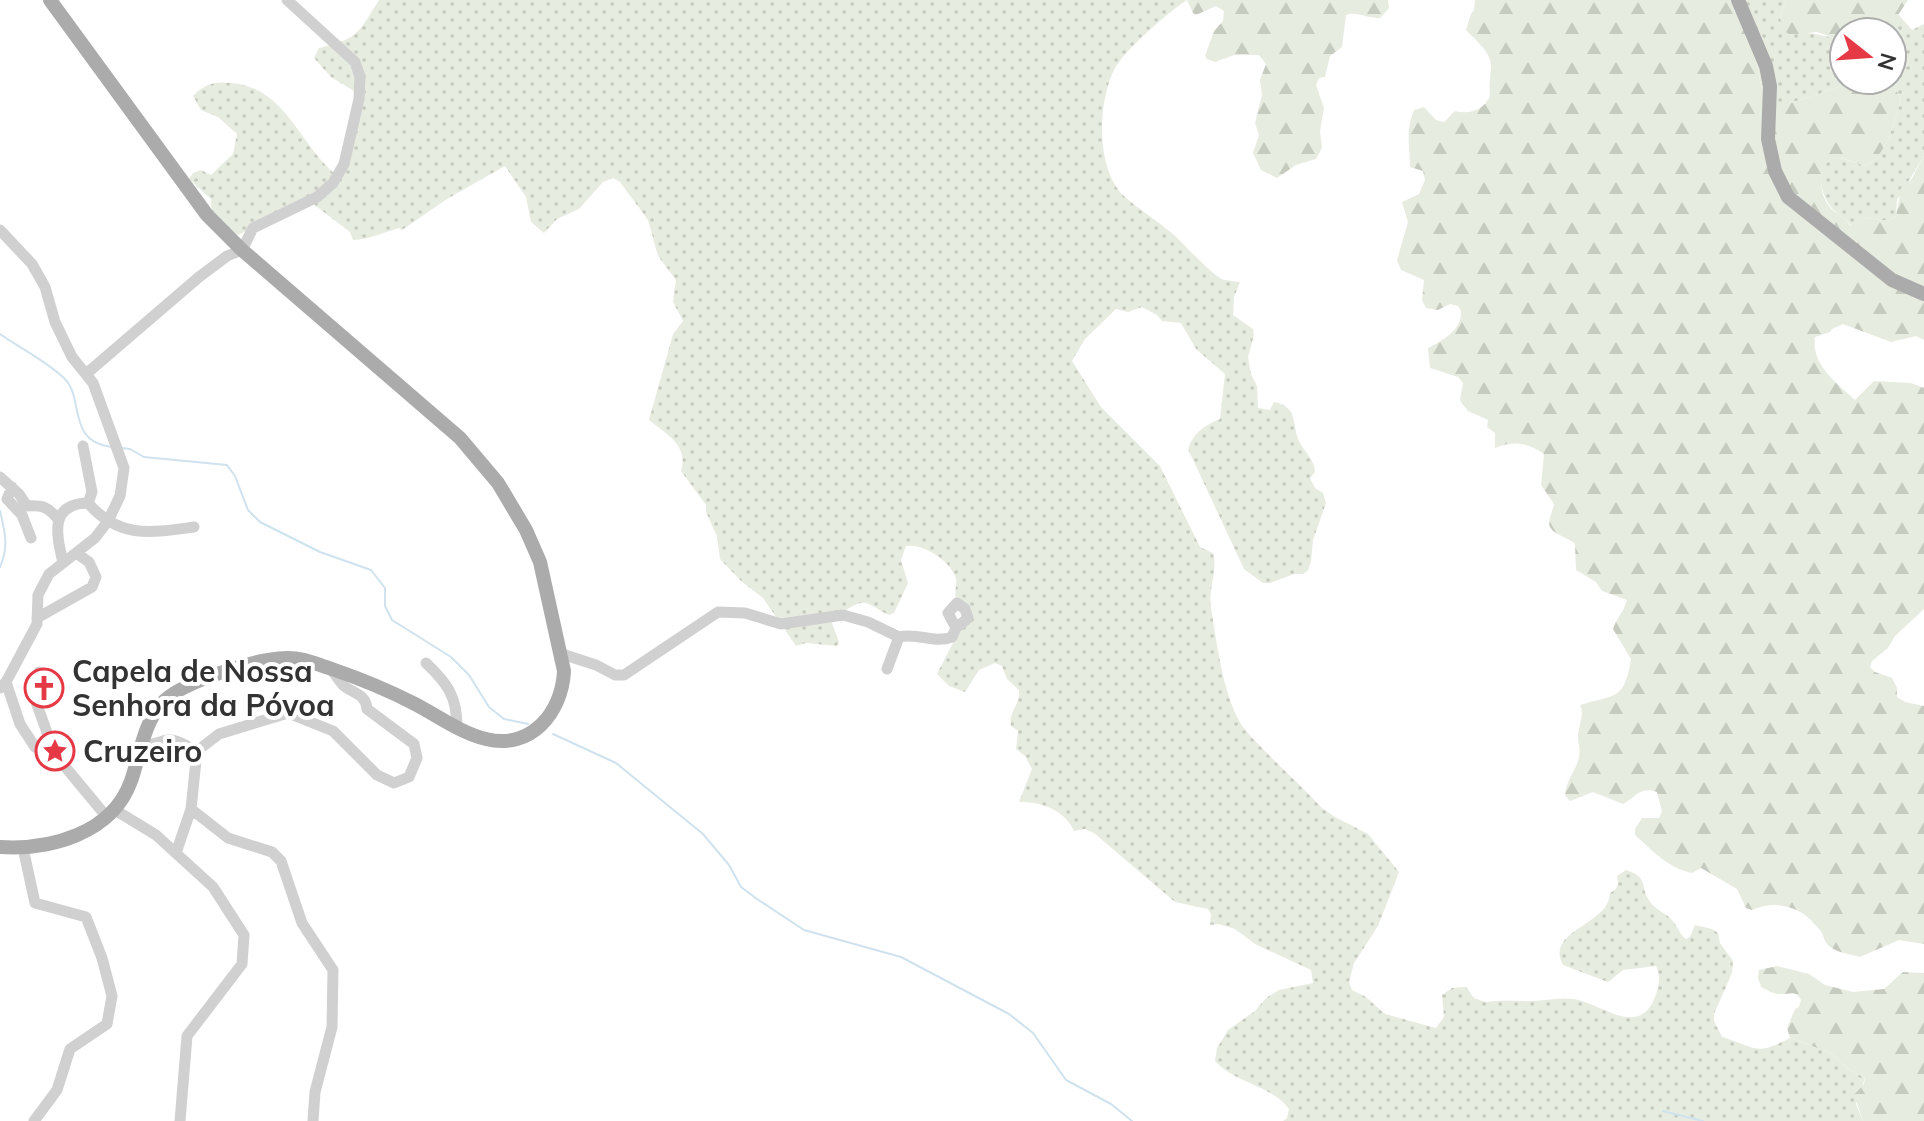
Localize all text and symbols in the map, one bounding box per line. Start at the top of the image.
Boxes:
north arrow [1828,16,1908,96]
text: N [1871,50,1903,74]
place label: Capela de Nossa Senhora da Póvoa [72,652,335,724]
church icon: Capela de Nossa Senhora da Póvoa [23,667,65,709]
place icon: Cruzeiro [34,730,76,772]
place label: Cruzeiro [83,732,202,770]

